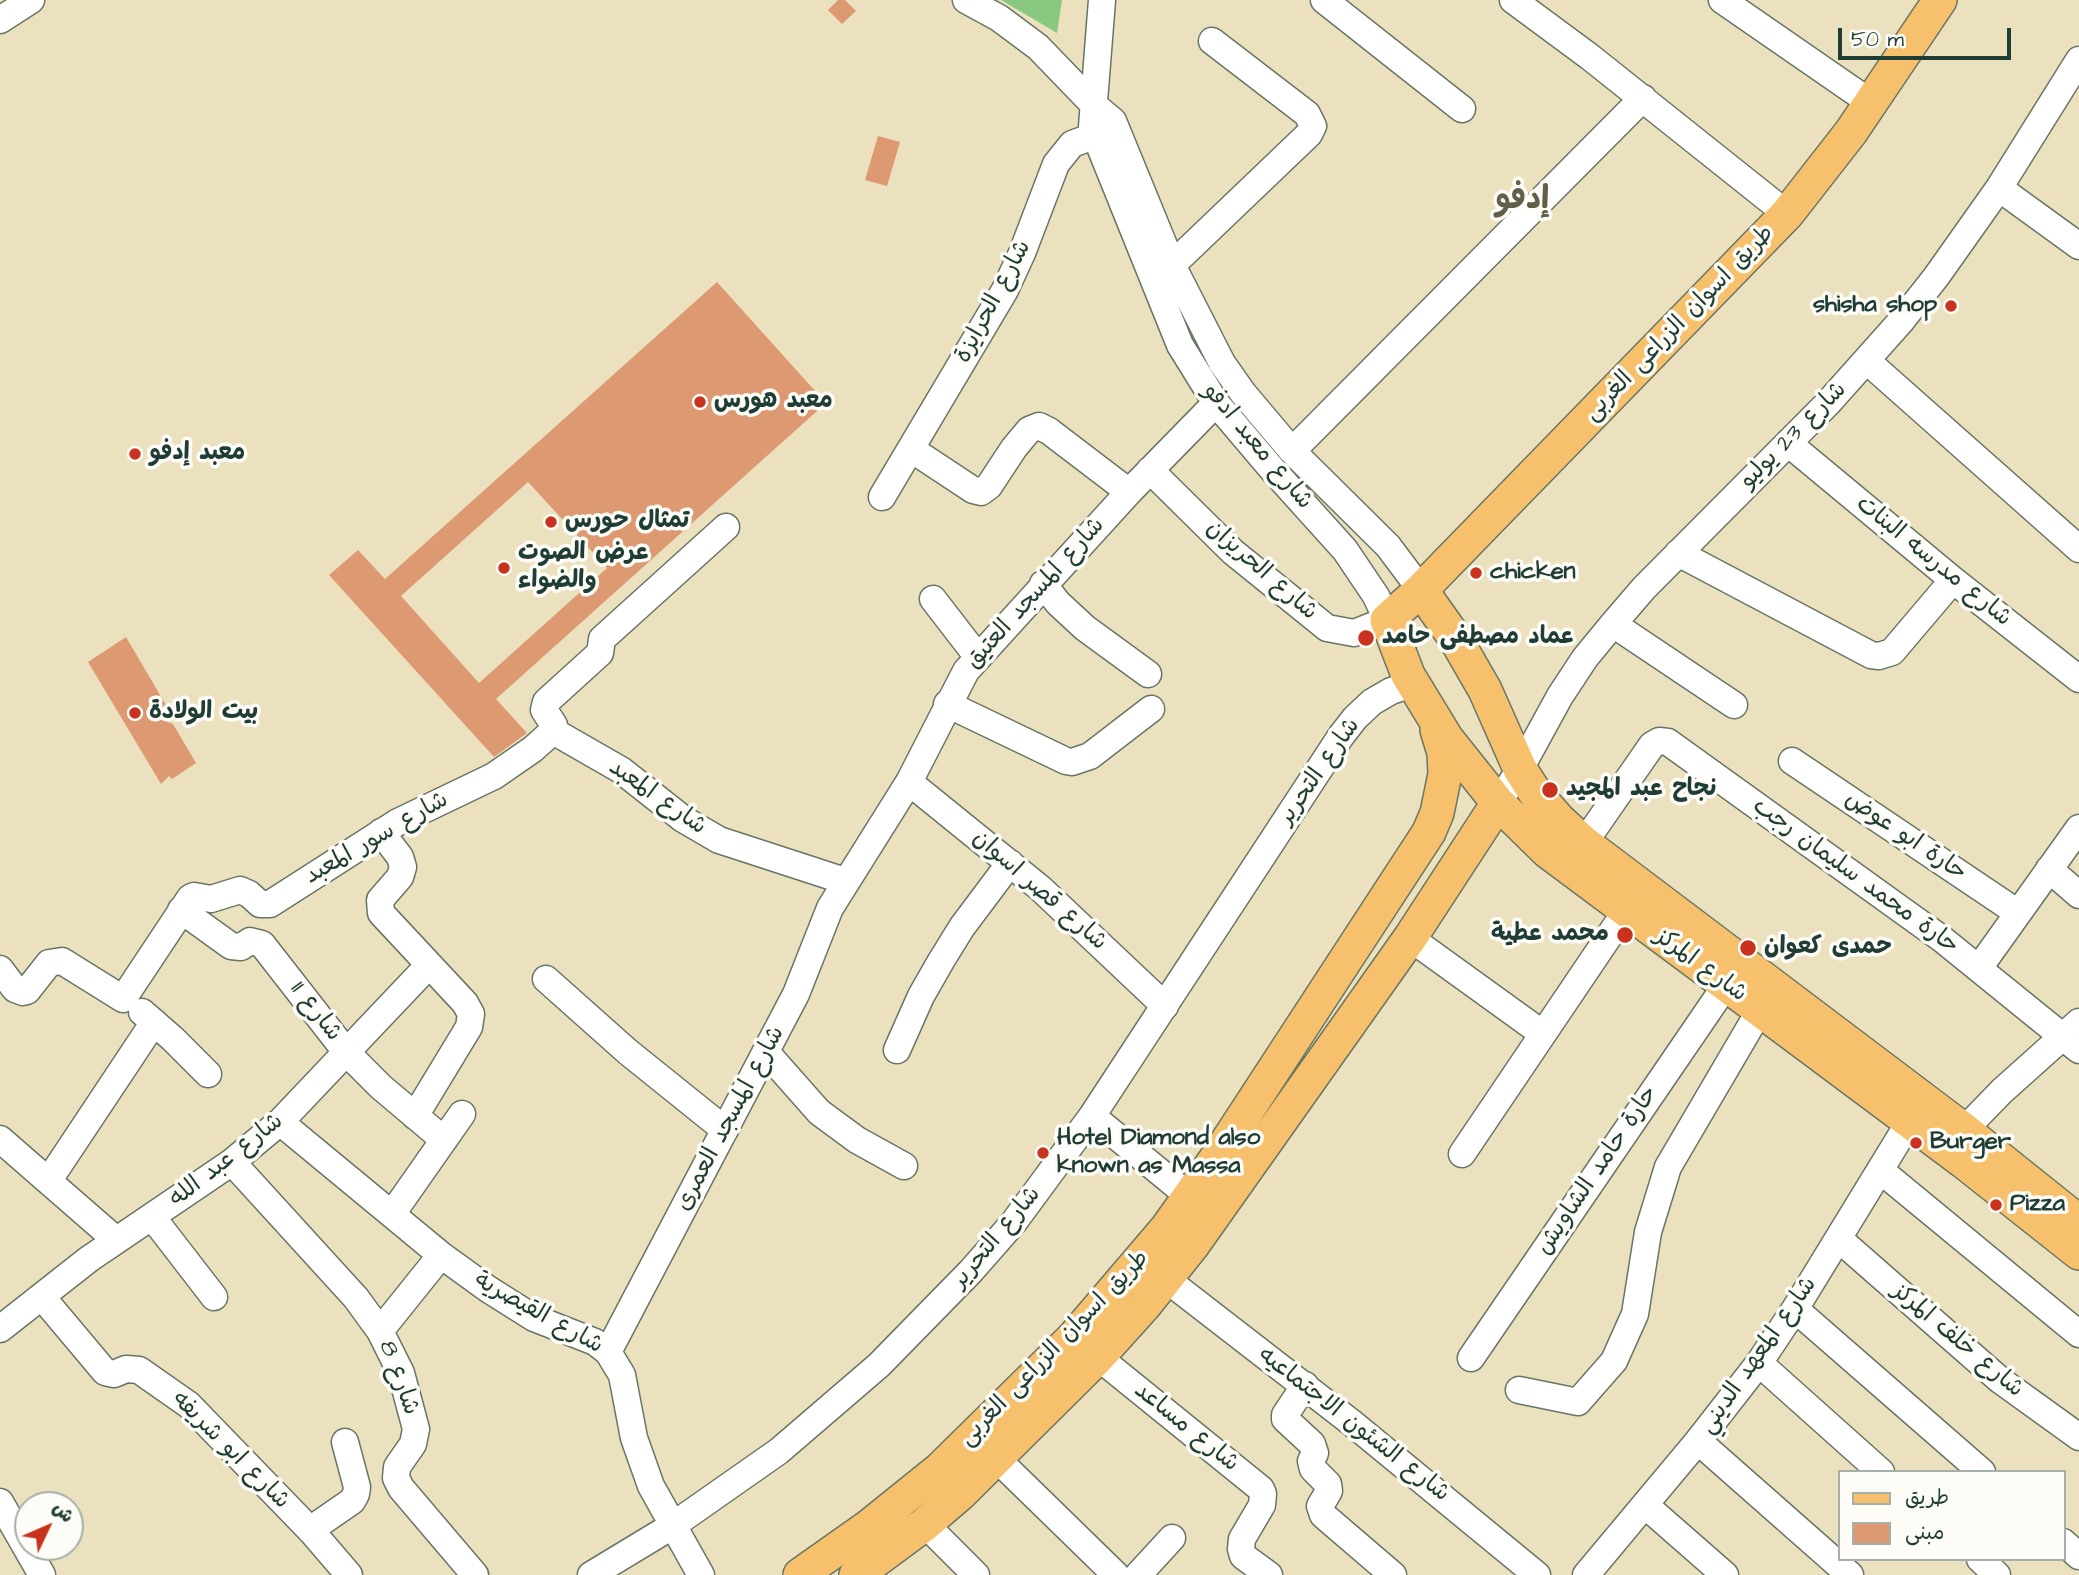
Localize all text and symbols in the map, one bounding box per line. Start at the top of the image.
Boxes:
scale bar [1841,14,2014,58]
text: 50 m [1851,25,1904,54]
district label: إدفو [1495,182,1549,220]
street label: طريق اسوان الزراعى الغربى [1579,220,1781,428]
street label: شارع الحرايزة [950,236,1038,368]
place label: shisha shop [1813,292,1937,320]
marker: shisha shop [1943,298,1959,314]
street label: شارع 23 يوليو [1734,376,1854,496]
street label: شارع معبد ادفو [1196,378,1318,516]
place label: معبد هورس [714,388,833,416]
marker: معبد هورس [692,394,708,410]
place label: معبد إدفو [149,440,245,468]
marker: معبد إدفو [127,446,143,462]
street label: شارع مدرسه البنات [1849,490,2017,634]
place label: تمثال حورس [565,508,689,536]
street label: شارع المسجد العتيق [960,512,1112,676]
marker: تمثال حورس [543,514,559,530]
street label: شارع الحريزان [1199,515,1323,627]
place label: عرض الصوت والضواء [518,540,648,596]
place label: chicken [1490,559,1576,587]
marker: عرض الصوت والضواء [496,560,512,576]
marker: chicken [1468,565,1484,581]
place label: عماد مصطفى حامد [1382,624,1575,652]
marker: عماد مصطفى حامد [1356,628,1376,648]
place label: بيت الولادة [149,699,258,727]
marker: بيت الولادة [127,705,143,721]
street label: شارع التحرير [1273,713,1367,831]
street label: شارع المعبد [603,754,711,842]
place label: نجاح عبد المجيد [1566,776,1716,804]
marker: نجاح عبد المجيد [1540,780,1560,800]
street label: شارع سور المعبد [300,786,454,892]
street label: حارة ابو عوض [1839,786,1971,888]
street label: حارة محمد سليمان رجب [1746,792,1964,962]
street label: شارع قصر اسوان [966,825,1112,957]
place label: محمد عطية [1491,921,1609,949]
street label: شارع المركز [1648,923,1752,1009]
marker: محمد عطية [1615,925,1635,945]
place label: حمدى كعوان [1764,934,1891,962]
marker: حمدى كعوان [1738,938,1758,958]
street label: شارع 11 [283,976,347,1048]
street label: شارع المسجد العمرى [670,1022,792,1216]
street label: حارة حامد الشاويش [1531,1081,1665,1261]
street label: شارع عبد الله [164,1108,290,1214]
place label: Hotel Diamond also known as Massa [1057,1125,1260,1181]
place label: Burger [1930,1129,2011,1157]
marker: Burger [1908,1135,1924,1151]
marker: Hotel Diamond also known as Massa [1035,1145,1051,1161]
street label: شارع التحرير [946,1181,1048,1295]
place label: Pizza [2010,1191,2065,1219]
marker: Pizza [1988,1197,2004,1213]
street label: طريق اسوان الزراعى الغربى [954,1245,1156,1453]
street label: شارع القيصرية [468,1267,608,1361]
street label: شارع المعهد الديني [1694,1272,1824,1440]
street label: شارع خلف المركز [1885,1277,2029,1405]
street label: شارع 8 [371,1337,425,1419]
street label: شارع الشئون الاجتماعيه [1251,1341,1455,1509]
street label: شارع مساعد [1128,1377,1244,1479]
street label: شارع ابو شريفه [165,1386,295,1516]
legend [1838,1470,2065,1561]
text: طريق [1905,1483,1949,1512]
north arrow [14,1491,84,1561]
text: ش [46,1496,80,1529]
text: مبنى [1905,1518,1944,1547]

